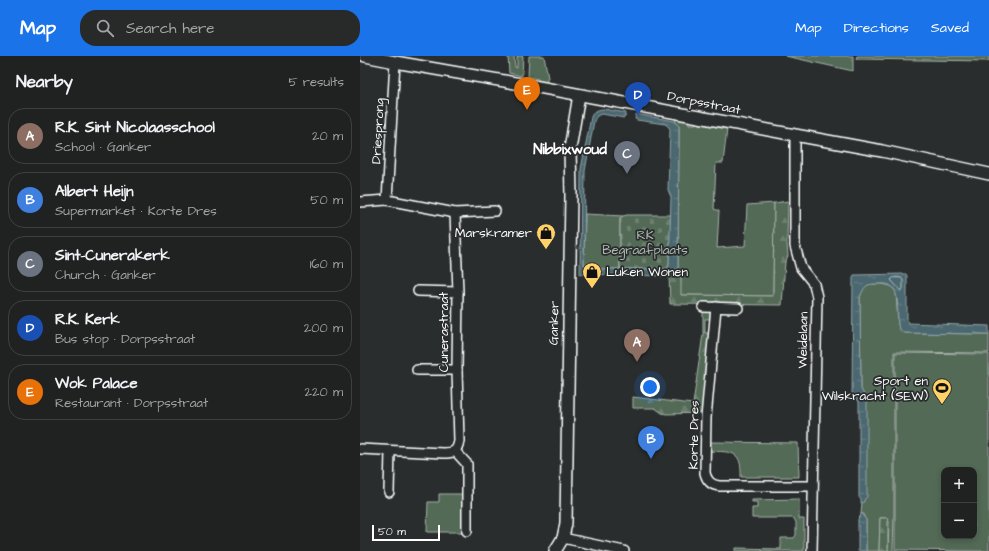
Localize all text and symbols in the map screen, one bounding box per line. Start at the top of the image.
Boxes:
search box [80,10,360,46]
text: Map [20,15,56,42]
icon: search [94,17,116,39]
text: Search here [126,18,215,39]
text: Map [795,18,822,38]
text: Directions [844,18,909,38]
text: Saved [931,18,969,38]
text: Nearby [16,70,73,94]
text: 5 results [288,73,344,91]
pin: E [514,77,540,110]
pin: D [625,82,651,115]
street label: Dorpsstraat [666,87,743,119]
street label: Driesprong [367,97,390,165]
text: R.K. Sint Nicolaasschool [55,117,215,138]
text: A [26,127,34,145]
text: 20 m [312,127,343,145]
text: School · Ganker [55,138,151,156]
district label: Nibbixwoud [533,139,607,160]
pin: C [614,141,640,174]
text: Albert Heijn [55,181,134,202]
text: B [25,191,35,209]
text: 50 m [310,191,343,209]
text: Supermarket · Korte Dres [55,202,217,220]
shop icon: Marskramer [535,222,557,250]
place label: Marskramer [455,224,532,242]
park label: RK Begraafplaats [602,226,688,260]
text: Sint-Cunerakerk [55,245,170,266]
text: C [25,255,35,273]
text: 160 m [310,255,343,273]
shop icon: Luken Wonen [581,261,603,289]
place label: Luken Wonen [606,263,688,281]
text: Church · Ganker [55,266,156,284]
street label: Cunerastraat [435,291,453,372]
street label: Ganker [545,301,563,345]
text: R.K. Kerk [55,309,120,330]
street label: Weidelaan [794,311,813,369]
text: D [26,319,34,337]
text: 200 m [304,319,343,337]
pin: A [624,329,650,362]
text: Bus stop · Dorpsstraat [55,330,195,348]
place label: Sport en Wilskracht (SEW) [822,372,928,405]
text: Wok Palace [55,373,138,394]
your location [640,377,660,397]
sports icon: Sport en Wilskracht (SEW) [931,377,953,405]
text: E [26,383,34,401]
text: 220 m [305,383,343,401]
text: Restaurant · Dorpsstraat [55,394,208,412]
street label: Korte Dres [684,400,704,470]
pin: B [638,426,664,459]
map controls [941,467,977,539]
button: + [941,467,977,503]
button: − [941,503,977,539]
scale bar [372,523,440,542]
text: 50 m [378,524,406,539]

